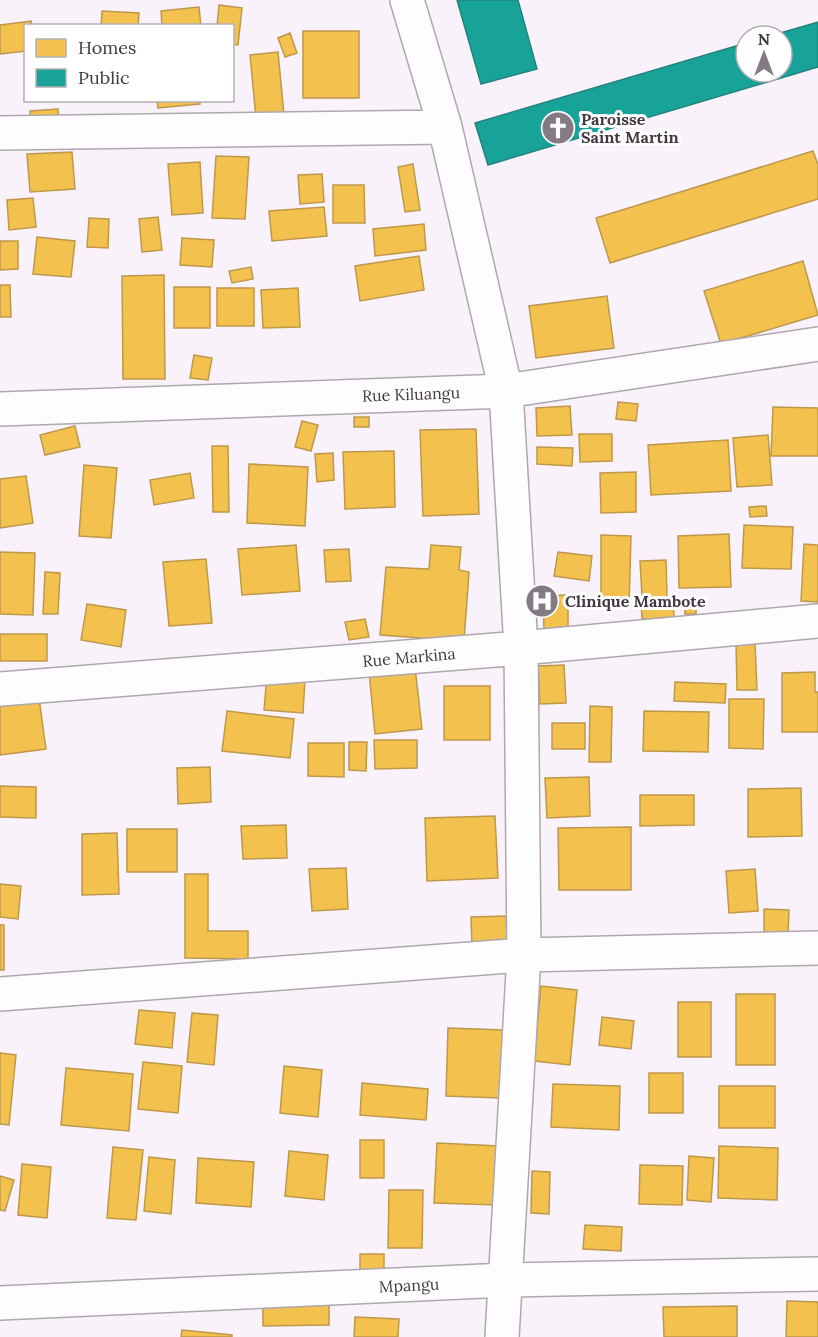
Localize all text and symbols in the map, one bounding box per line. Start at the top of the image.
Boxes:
legend [24,24,234,102]
north arrow [734,24,794,84]
text: N [758,29,770,49]
text: Homes [78,36,136,59]
text: Public [78,66,130,89]
place label: Paroisse Saint Martin [581,109,679,147]
church icon: Paroisse Saint Martin [540,110,576,146]
street label: Rue Kiluangu [362,382,461,406]
hospital icon: Clinique Mambote [524,583,560,619]
place label: Clinique Mambote [565,591,706,611]
street label: Rue Markina [362,643,456,671]
street label: Mpangu [378,1273,440,1297]

